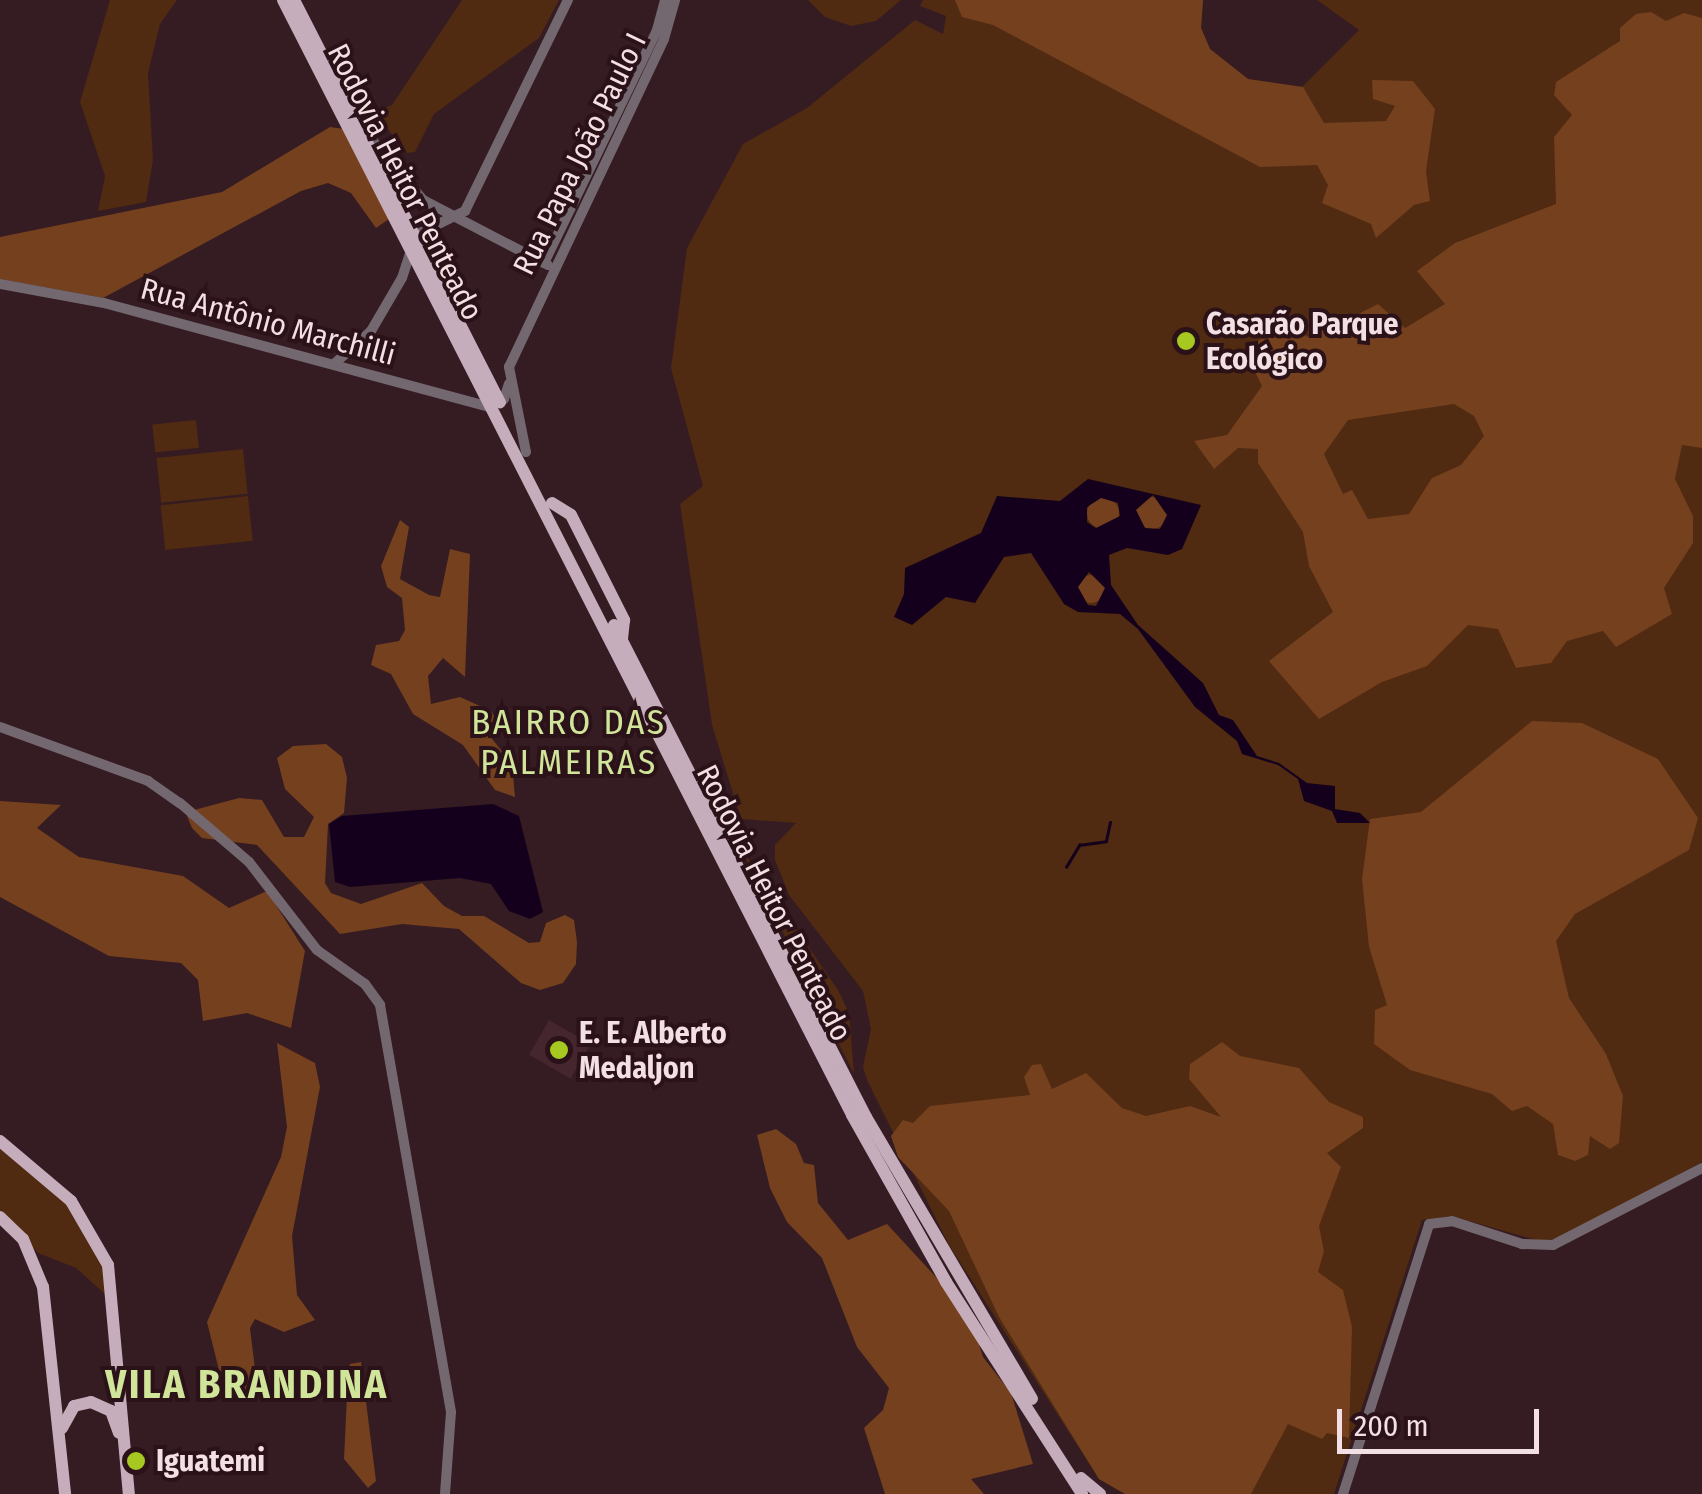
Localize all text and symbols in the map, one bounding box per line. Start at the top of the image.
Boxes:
street label: Rua Papa João Paulo I [506,27,654,281]
street label: Rodovia Heitor Penteado [320,38,490,326]
street label: Rua Antônio Marchilli [137,271,399,373]
place label: Casarão Parque Ecológico [1206,306,1398,376]
marker: Casarão Parque Ecológico [1175,330,1197,352]
district label: BAIRRO DAS PALMEIRAS [471,701,667,783]
street label: Rodovia Heitor Penteado [689,759,859,1047]
place label: E. E. Alberto Medaljon [579,1015,727,1086]
marker: E. E. Alberto Medaljon [548,1039,570,1061]
district label: VILA BRANDINA [105,1361,389,1409]
scale bar [1342,1389,1544,1451]
text: 200 m [1354,1408,1429,1444]
place label: Iguatemi [156,1443,265,1479]
marker: Iguatemi [125,1450,147,1472]

